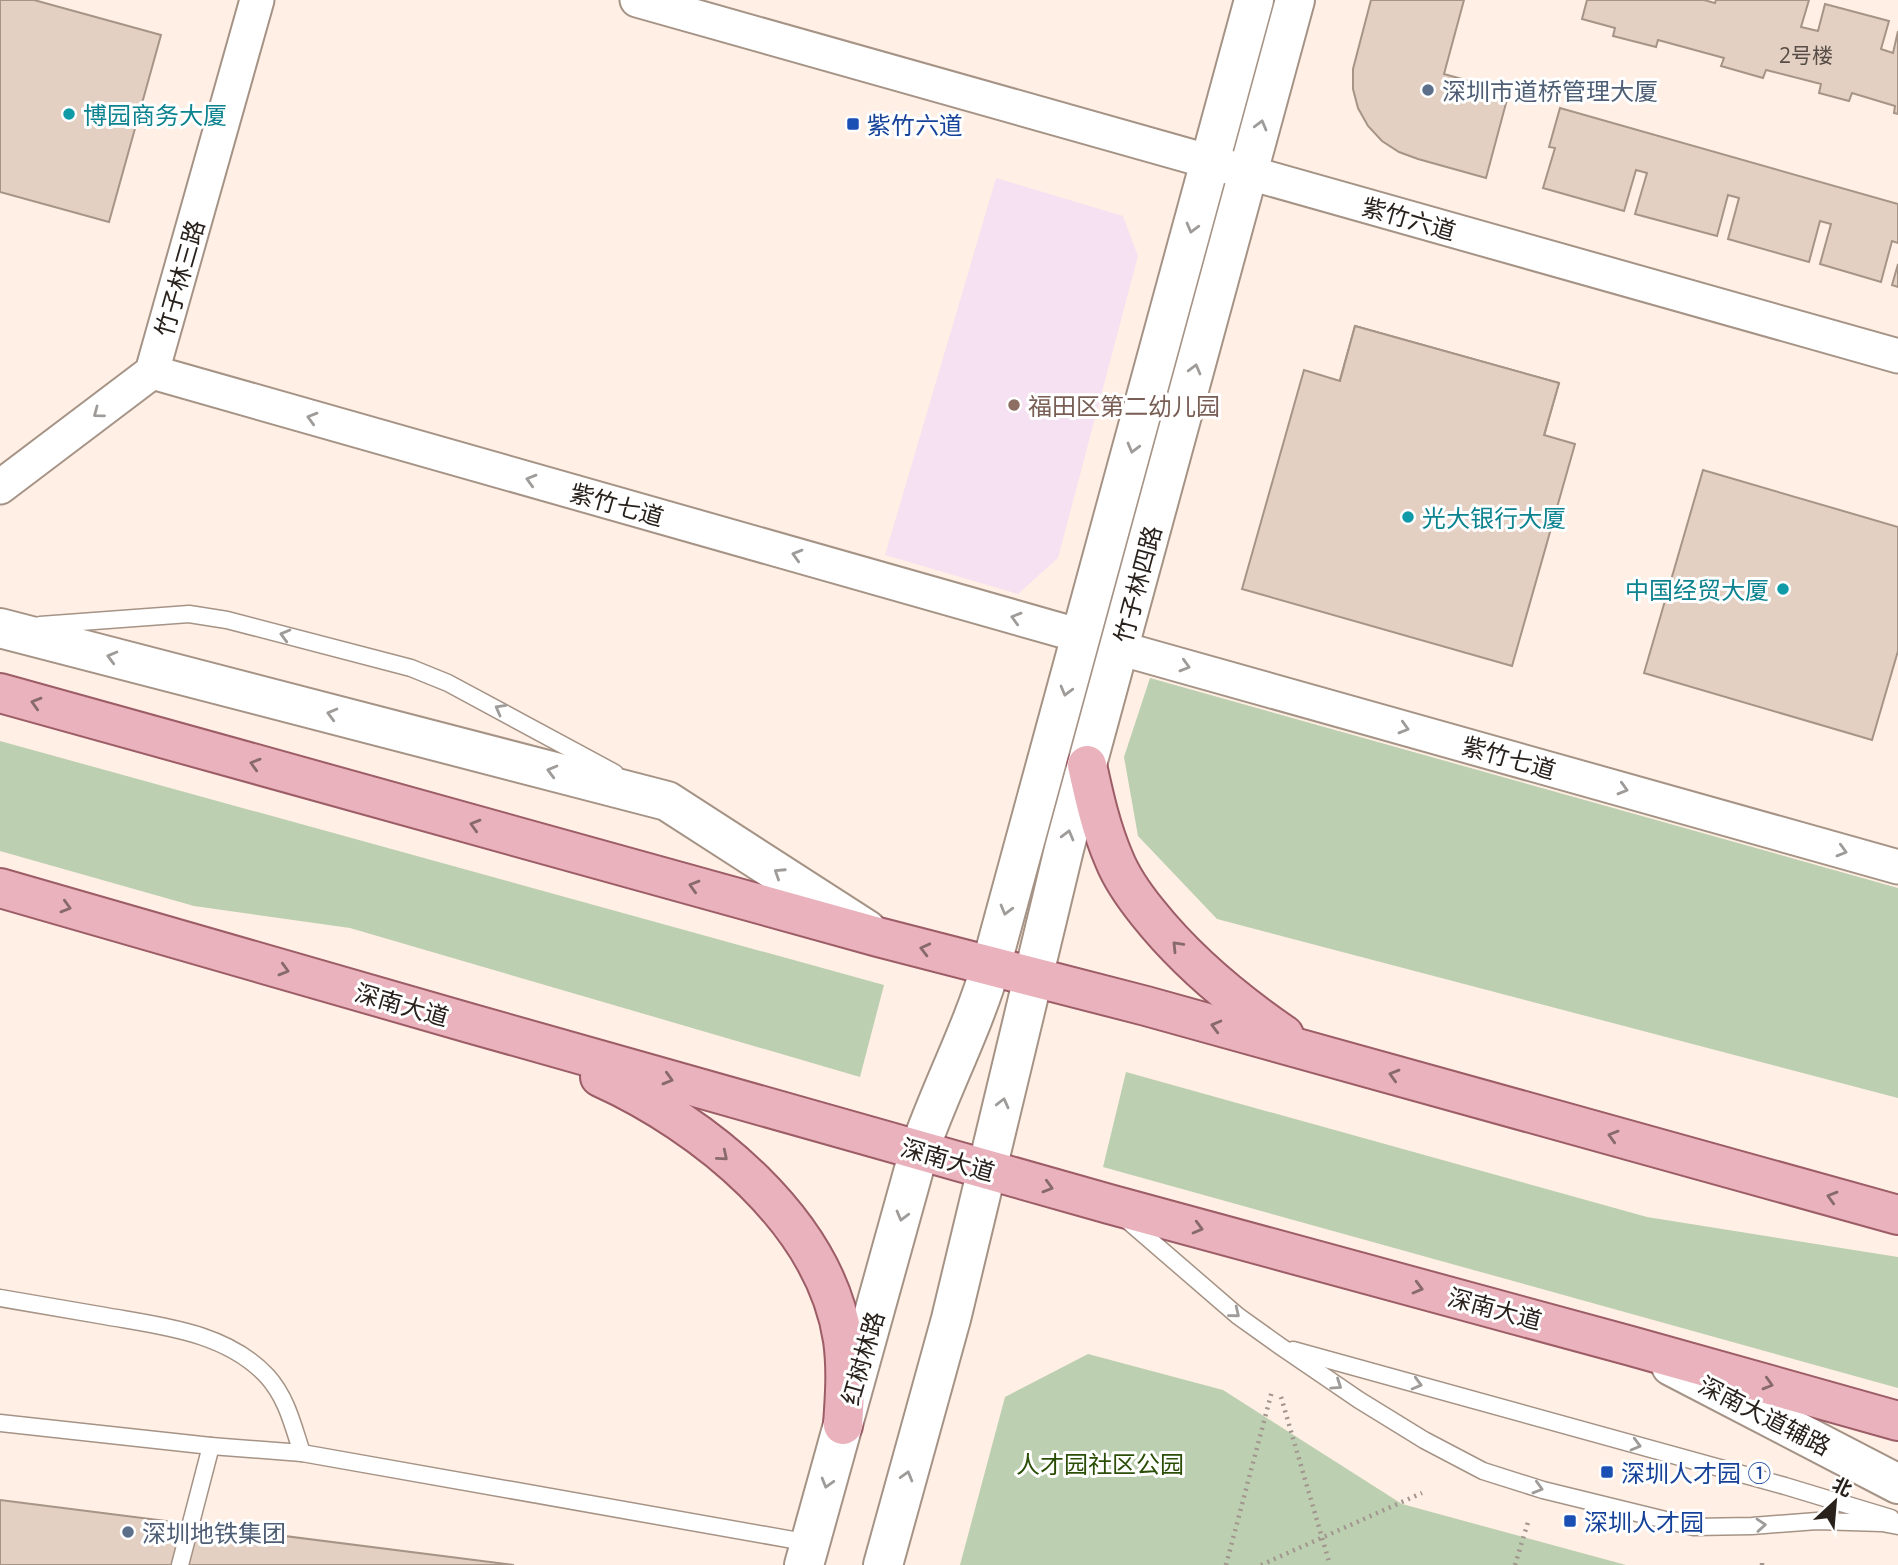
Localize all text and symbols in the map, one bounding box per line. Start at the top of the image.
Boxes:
house number: 2号楼 [1779,41,1833,69]
place label: 深圳市道桥管理大厦 [1442,74,1658,107]
marker: 深圳市道桥管理大厦 [1420,82,1436,98]
place label: 博园商务大厦 [83,98,227,131]
marker: 博园商务大厦 [61,106,77,122]
place label: 紫竹六道 [867,108,963,141]
marker: 紫竹六道 [845,116,861,132]
one-way arrow [1253,120,1267,132]
street label: 紫竹六道 [1358,189,1460,247]
street label: 竹子林三路 [147,216,211,340]
one-way arrow [1186,222,1200,234]
one-way arrow [1187,363,1201,375]
place label: 福田区第二幼儿园 [1028,389,1220,422]
marker: 福田区第二幼儿园 [1006,397,1022,413]
one-way arrow [93,405,105,418]
one-way arrow [306,411,318,426]
one-way arrow [1126,441,1141,453]
one-way arrow [525,474,537,488]
street label: 紫竹七道 [566,475,668,533]
place label: 光大银行大厦 [1422,501,1566,534]
marker: 光大银行大厦 [1400,509,1416,525]
street label: 竹子林四路 [1106,522,1168,646]
one-way arrow [791,549,803,564]
place label: 中国经贸大厦 [1625,573,1769,606]
marker: 中国经贸大厦 [1775,581,1791,597]
one-way arrow [1010,611,1022,626]
one-way arrow [279,629,291,643]
one-way arrow [106,651,118,665]
one-way arrow [1179,658,1191,672]
one-way arrow [1060,684,1075,696]
one-way arrow [31,696,43,711]
one-way arrow [494,704,507,717]
one-way arrow [326,708,338,722]
one-way arrow [1398,719,1410,734]
street label: 紫竹七道 [1458,728,1560,786]
one-way arrow [250,757,262,772]
one-way arrow [546,765,558,779]
one-way arrow [1617,781,1629,796]
one-way arrow [469,818,481,833]
one-way arrow [1060,829,1075,841]
one-way arrow [1836,843,1848,857]
one-way arrow [774,869,787,882]
one-way arrow [688,879,700,894]
one-way arrow [59,898,71,913]
one-way arrow [1000,904,1014,916]
one-way arrow [1172,941,1185,954]
one-way arrow [920,943,932,957]
one-way arrow [278,961,290,976]
street label: 深南大道 [351,975,453,1033]
one-way arrow [1211,1020,1223,1034]
one-way arrow [1388,1069,1400,1083]
one-way arrow [662,1071,674,1086]
one-way arrow [995,1097,1009,1109]
one-way arrow [1607,1129,1619,1144]
street label: 深南大道 [897,1130,999,1188]
one-way arrow [716,1147,728,1160]
one-way arrow [1042,1178,1054,1193]
one-way arrow [1826,1190,1838,1205]
one-way arrow [895,1210,910,1222]
one-way arrow [1192,1220,1204,1234]
one-way arrow [1412,1279,1424,1294]
street label: 深南大道 [1444,1280,1546,1336]
one-way arrow [1227,1304,1239,1317]
street label: 红树林路 [833,1307,891,1409]
street label: 深南大道辅路 [1693,1368,1837,1462]
one-way arrow [1411,1376,1423,1390]
one-way arrow [1762,1376,1774,1391]
one-way arrow [1329,1377,1342,1389]
one-way arrow [1630,1437,1642,1451]
park label: 人才园社区公园 [1016,1447,1184,1480]
place label: 深圳人才园 ① [1621,1456,1771,1489]
marker: 深圳人才园 ① [1599,1464,1615,1480]
north arrow [1800,1467,1870,1537]
one-way arrow [899,1470,914,1482]
text: 北 [1828,1471,1857,1503]
one-way arrow [821,1477,835,1489]
one-way arrow [1532,1479,1544,1494]
place label: 深圳人才园 [1584,1505,1704,1538]
marker: 深圳人才园 [1562,1513,1578,1529]
place label: 深圳地铁集团 [142,1516,286,1549]
one-way arrow [1755,1518,1766,1533]
marker: 深圳地铁集团 [120,1524,136,1540]

